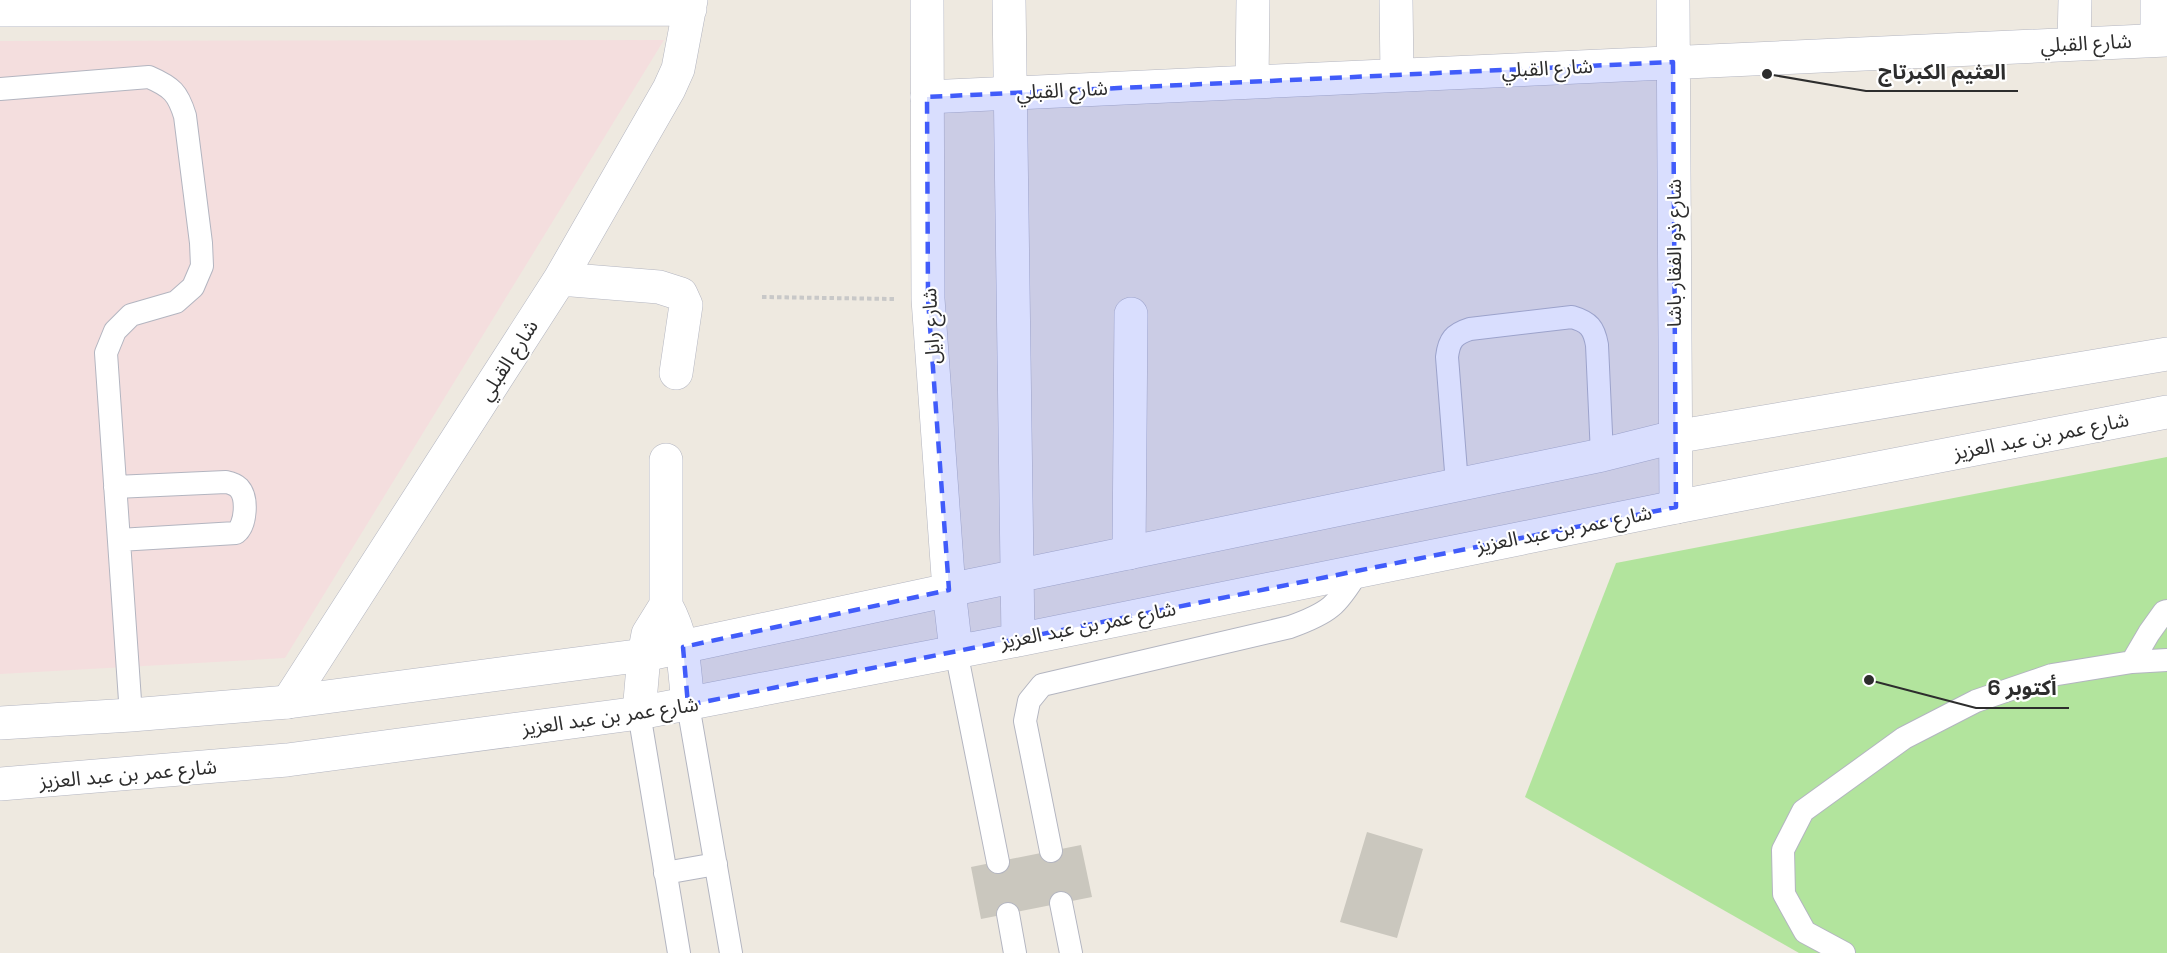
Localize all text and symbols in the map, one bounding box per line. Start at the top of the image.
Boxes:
street label: شارع القبلي [2040,28,2133,61]
callout: العثيم الكبرتاج [1866,52,2018,91]
street label: شارع القبلي [1501,53,1594,86]
text: العثيم الكبرتاج [1878,58,2006,87]
street label: شارع القبلي [1016,75,1109,108]
street label: شارع ذو الفقار باشا [1661,179,1689,327]
street label: شارع رايل [916,287,948,365]
street label: شارع القبلي [472,315,546,407]
street label: شارع عمر بن عبد العزيز [1950,406,2131,468]
street label: شارع عمر بن عبد العزيز [1473,499,1654,561]
street label: شارع عمر بن عبد العزيز [997,595,1178,657]
callout: 6 أكتوبر [1976,669,2069,708]
text: 6 أكتوبر [1987,674,2057,701]
street label: شارع عمر بن عبد العزيز [519,691,700,743]
street label: شارع عمر بن عبد العزيز [37,753,218,797]

